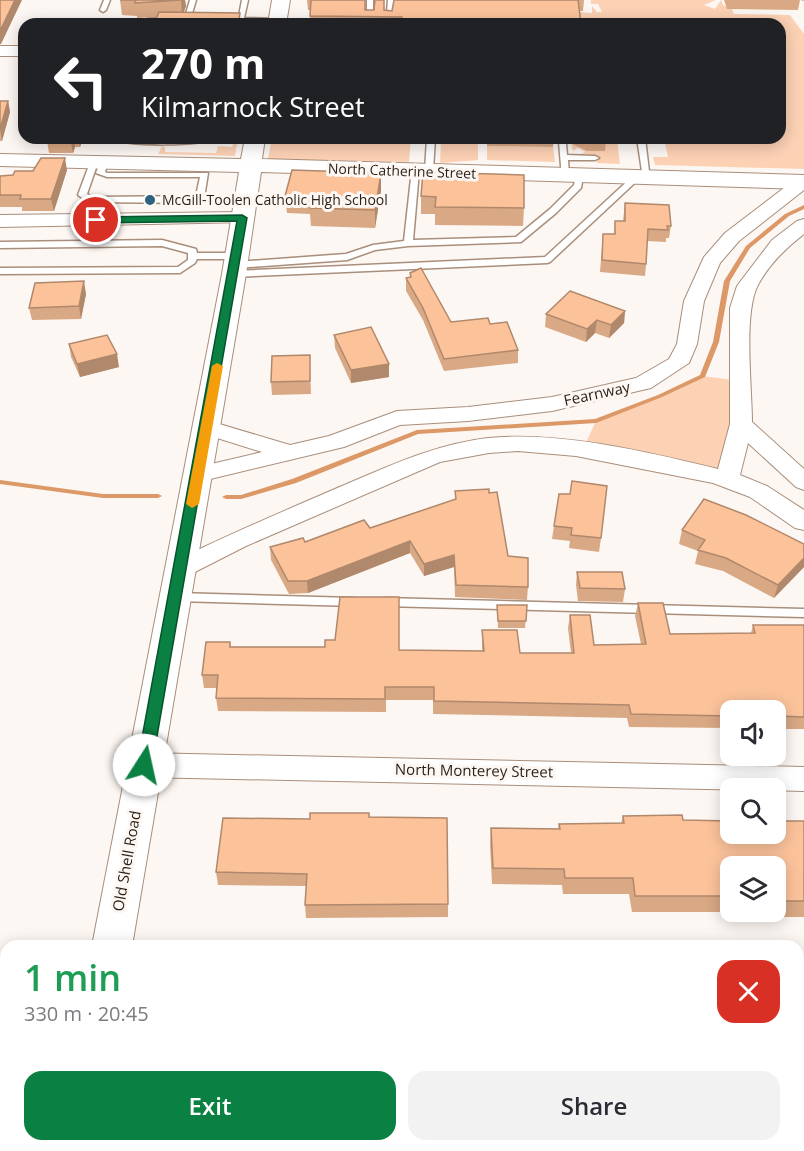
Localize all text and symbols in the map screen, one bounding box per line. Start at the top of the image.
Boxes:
text: 270 m [141,34,265,91]
icon: left [42,42,120,120]
text: Kilmarnock Street [141,88,365,125]
street label: North Catherine Street [328,158,477,183]
place label: McGill-Toolen Catholic High School [162,190,388,209]
marker: McGill-Toolen Catholic High School [143,193,157,207]
pin [70,194,121,245]
icon: arrive [79,203,112,236]
street label: Fearnway [562,376,632,410]
map controls [720,700,786,922]
button: sound [720,700,786,766]
position arrow [112,733,176,797]
street label: North Monterey Street [395,759,553,781]
button: search [720,778,786,844]
street label: Old Shell Road [107,809,145,913]
button: layers [720,856,786,922]
text: 1 min [24,953,121,1002]
button: close [717,960,780,1023]
text: 330 m · 20:45 [24,1000,149,1027]
button: Exit [24,1071,396,1140]
button: Share [408,1071,780,1140]

